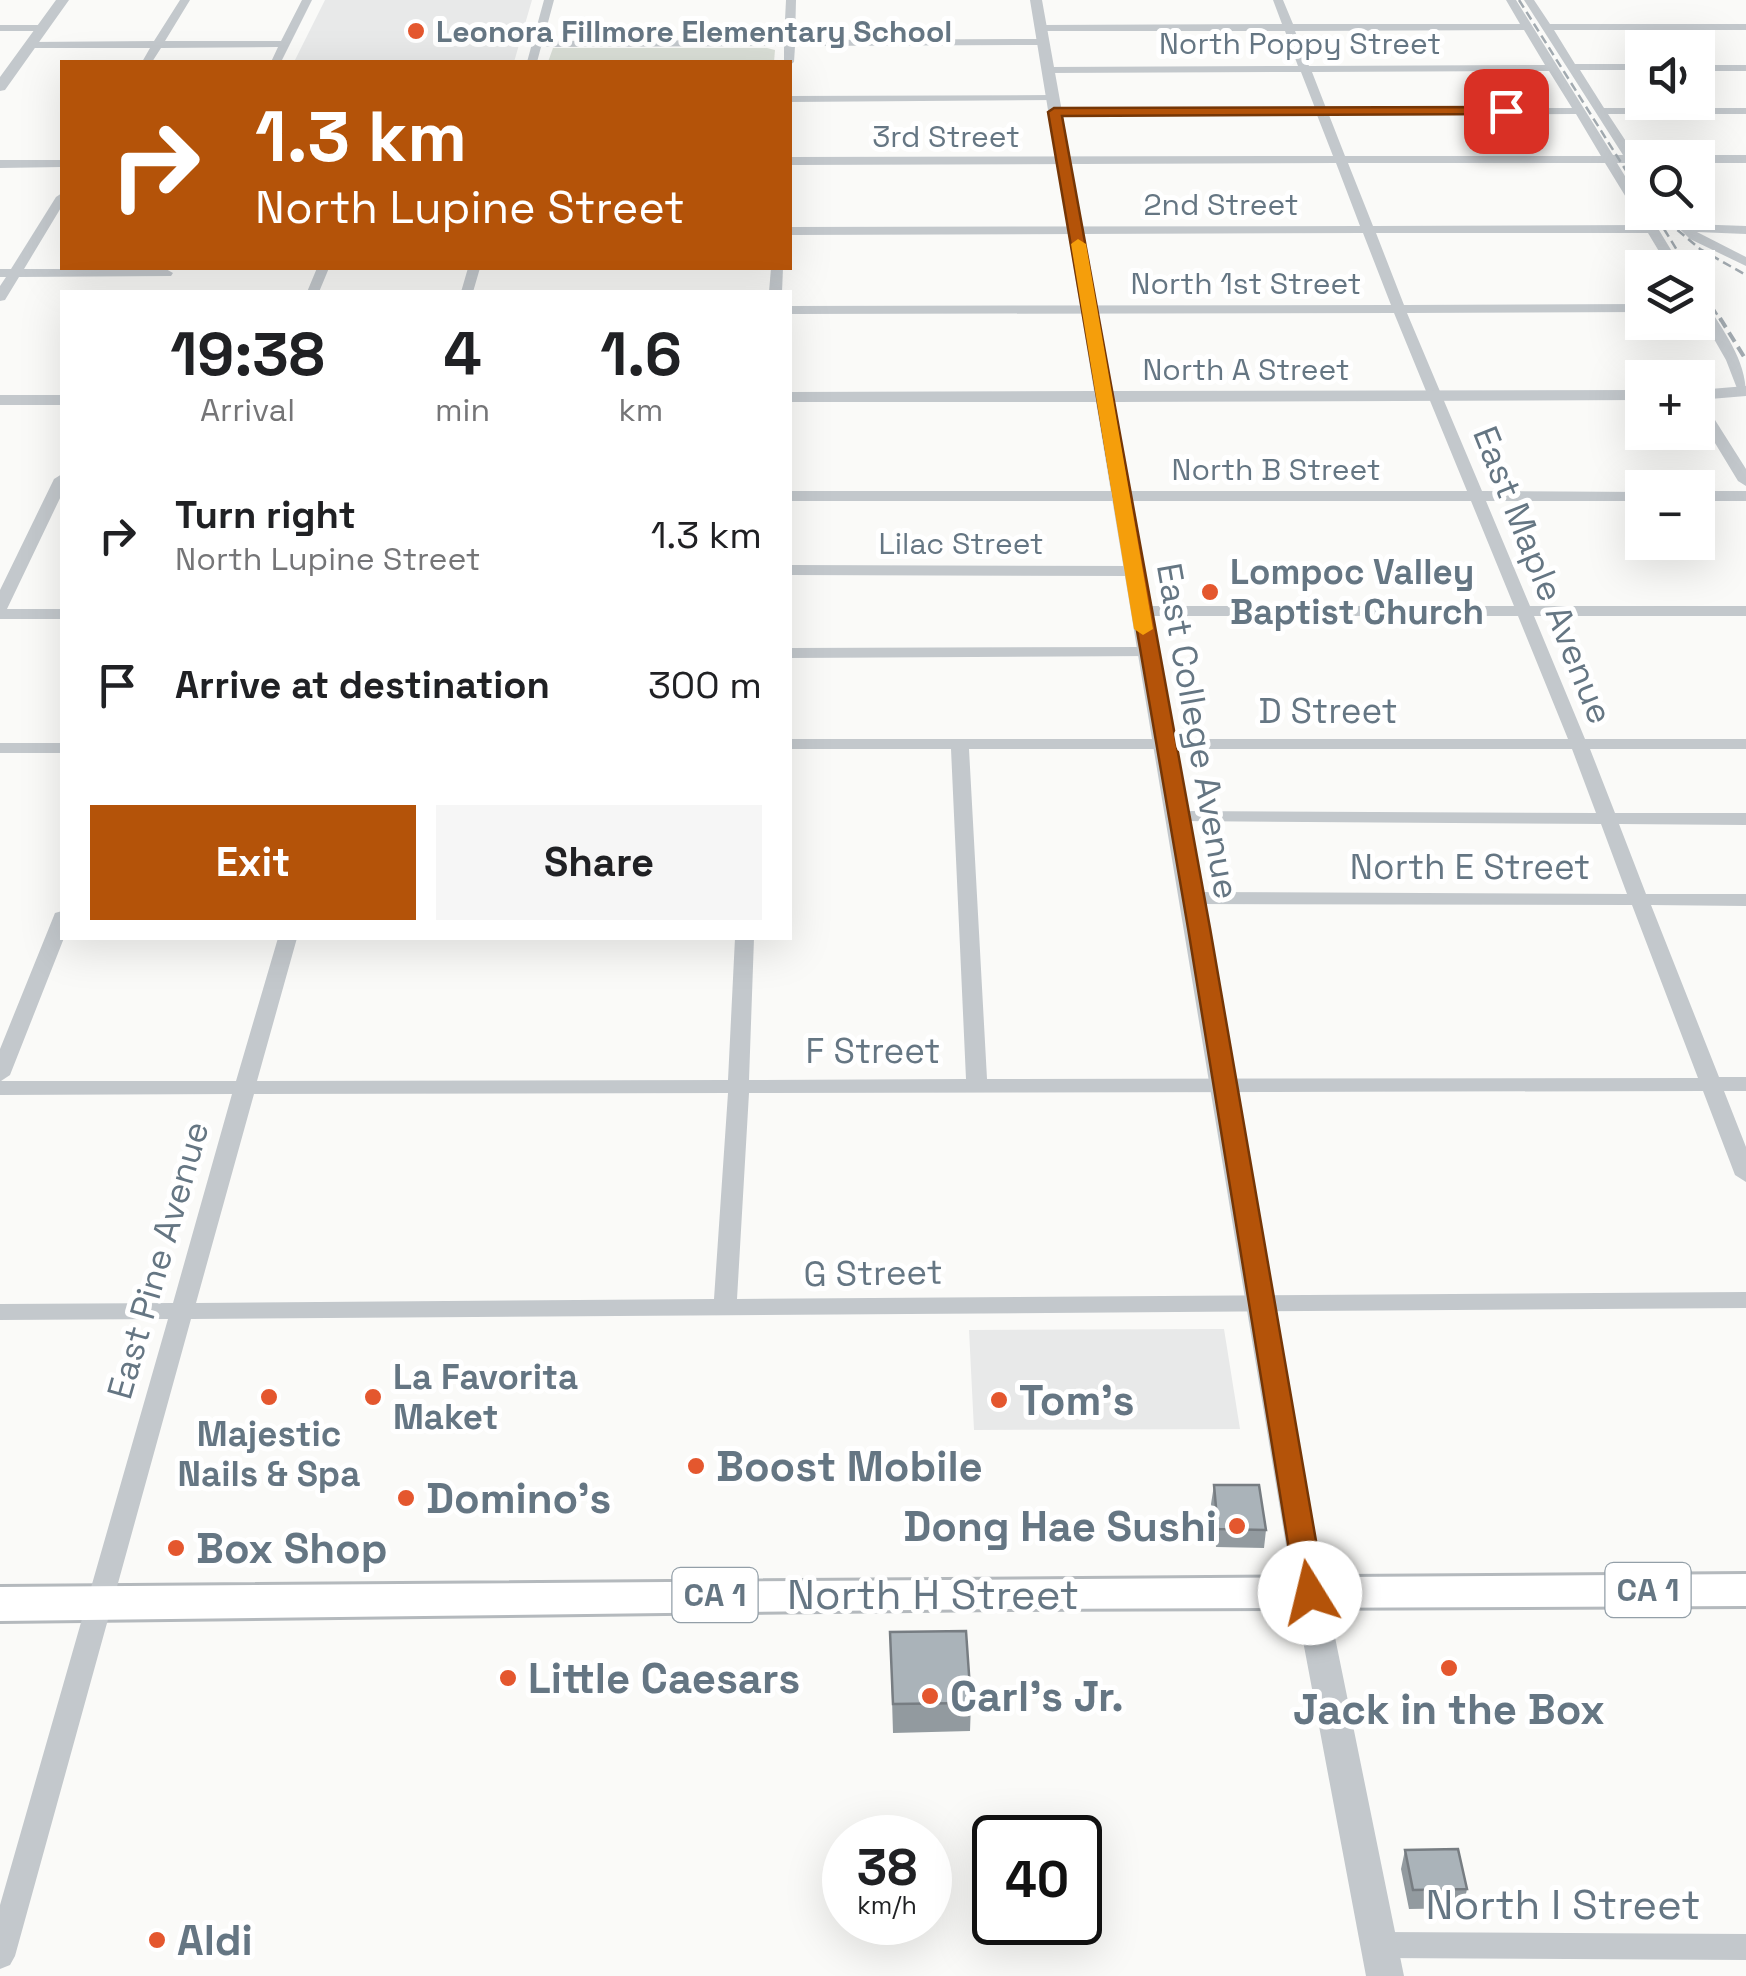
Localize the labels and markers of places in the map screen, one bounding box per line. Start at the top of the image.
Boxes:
place label: Leonora Fillmore Elementary School [436,12,952,51]
marker: Leonora Fillmore Elementary School [405,20,427,42]
pin [1464,69,1549,154]
place label: Lompoc Valley Baptist Church [1230,550,1484,634]
marker: Lompoc Valley Baptist Church [1199,581,1221,603]
place label: La Favorita Maket [393,1355,578,1439]
place label: Tom's [1019,1374,1135,1427]
marker: Majestic Nails & Spa [258,1386,280,1408]
marker: La Favorita Maket [362,1386,384,1408]
marker: Tom's [988,1389,1010,1411]
place label: Majestic Nails & Spa [178,1412,360,1496]
place label: Boost Mobile [716,1440,983,1493]
marker: Boost Mobile [685,1455,707,1477]
place label: Domino's [426,1472,611,1525]
marker: Domino's [395,1487,417,1509]
place label: Dong Hae Sushi [903,1500,1217,1553]
marker: Dong Hae Sushi [1226,1515,1248,1537]
place label: Box Shop [196,1522,388,1575]
marker: Box Shop [165,1537,187,1559]
place label: Little Caesars [528,1652,800,1705]
marker: Jack in the Box [1438,1657,1460,1679]
marker: Little Caesars [497,1667,519,1689]
place label: Carl's Jr. [950,1670,1124,1723]
place label: Jack in the Box [1293,1683,1605,1736]
marker: Carl's Jr. [919,1685,941,1707]
place label: Aldi [177,1914,253,1967]
marker: Aldi [146,1929,168,1951]

